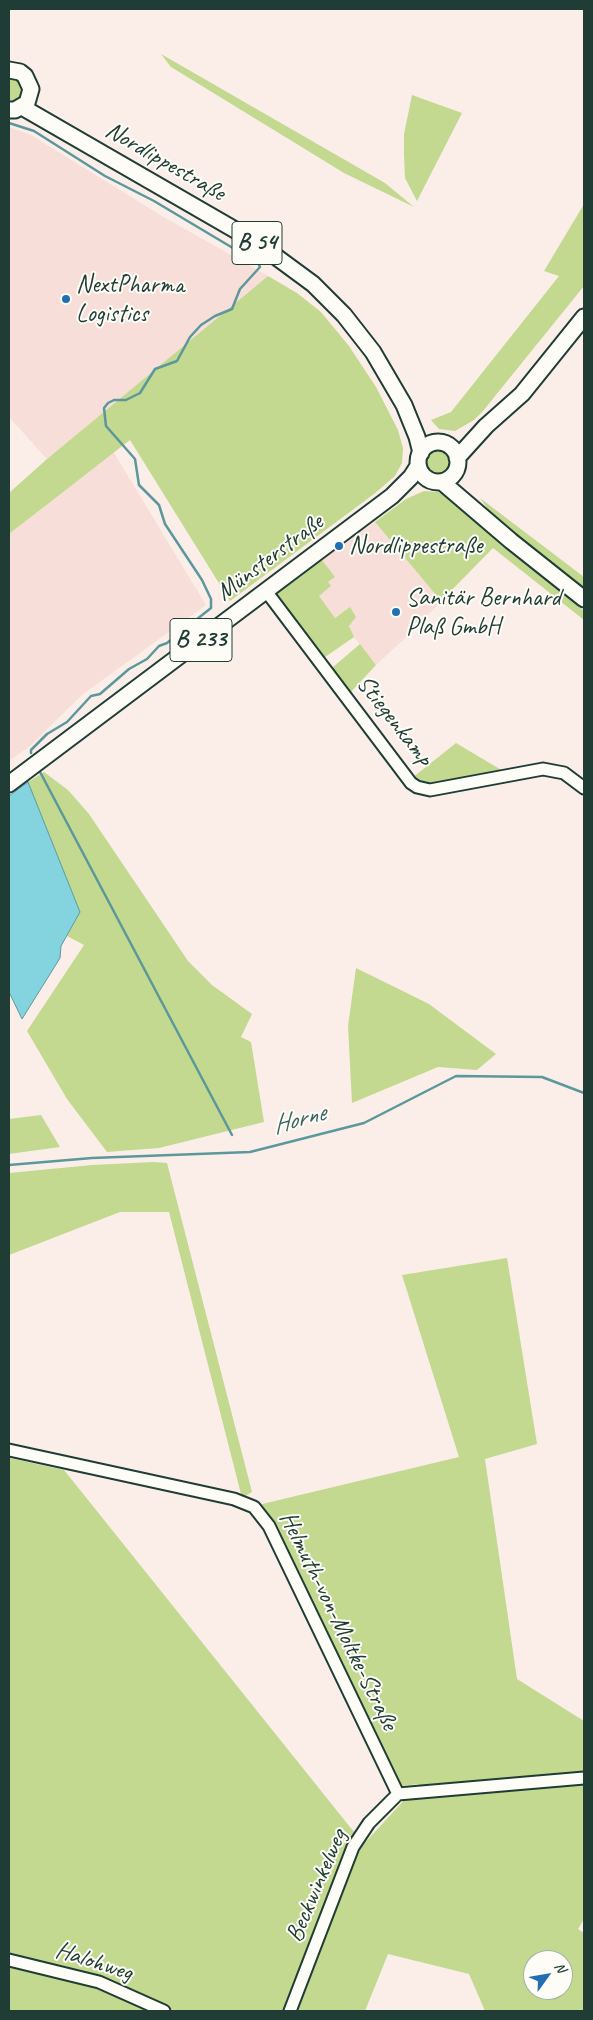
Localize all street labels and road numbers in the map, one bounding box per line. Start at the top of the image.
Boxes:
street label: Nordlippestraße [100,116,230,208]
road number: B 54 [232,222,282,264]
street label: Münsterstraße [211,508,329,608]
road number: B 233 [170,618,232,662]
street label: Stiegenkamp [349,670,439,772]
street label: Helmuth-von-Moltke-Straße [272,1507,404,1735]
street label: Beckwinkelweg [280,1825,354,1947]
street label: Halohweg [52,1935,136,1989]

